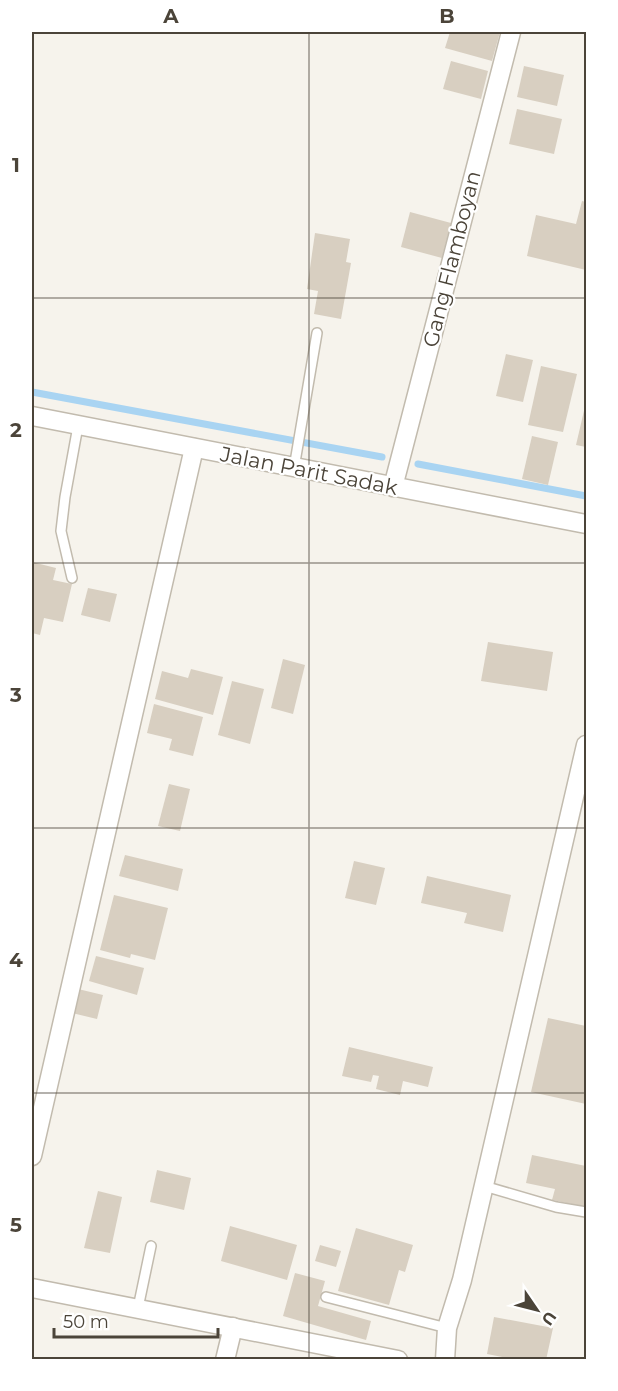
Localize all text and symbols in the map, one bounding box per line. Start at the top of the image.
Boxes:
text: A [162,4,179,28]
text: B [439,4,455,28]
text: 1 [12,153,20,177]
street label: Gang Flamboyan [417,168,486,350]
text: 2 [10,418,22,442]
street label: Jalan Parit Sadak [217,441,400,500]
text: 3 [9,683,22,707]
text: 4 [9,948,23,972]
text: 5 [10,1213,22,1237]
north arrow [507,1280,567,1340]
scale bar [54,1301,218,1339]
text: U [537,1308,560,1329]
text: 50 m [63,1311,109,1333]

